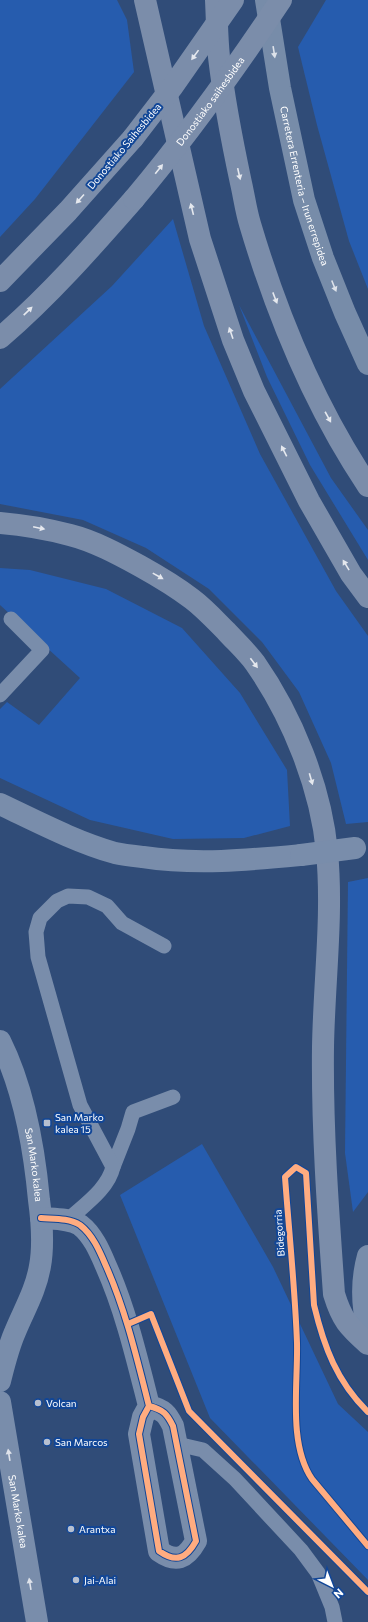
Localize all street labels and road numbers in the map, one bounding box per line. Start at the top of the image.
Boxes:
street label: Donostiako saihesbidea [173,54,247,148]
street label: Donostiako Saihesbidea [85,101,163,191]
street label: Carretera Errenteria – Irun errepidea [278,105,331,267]
street label: San Marko kalea [23,1127,45,1202]
street label: Bidegorria [271,1209,287,1257]
street label: San Marko kalea [6,1474,30,1549]

